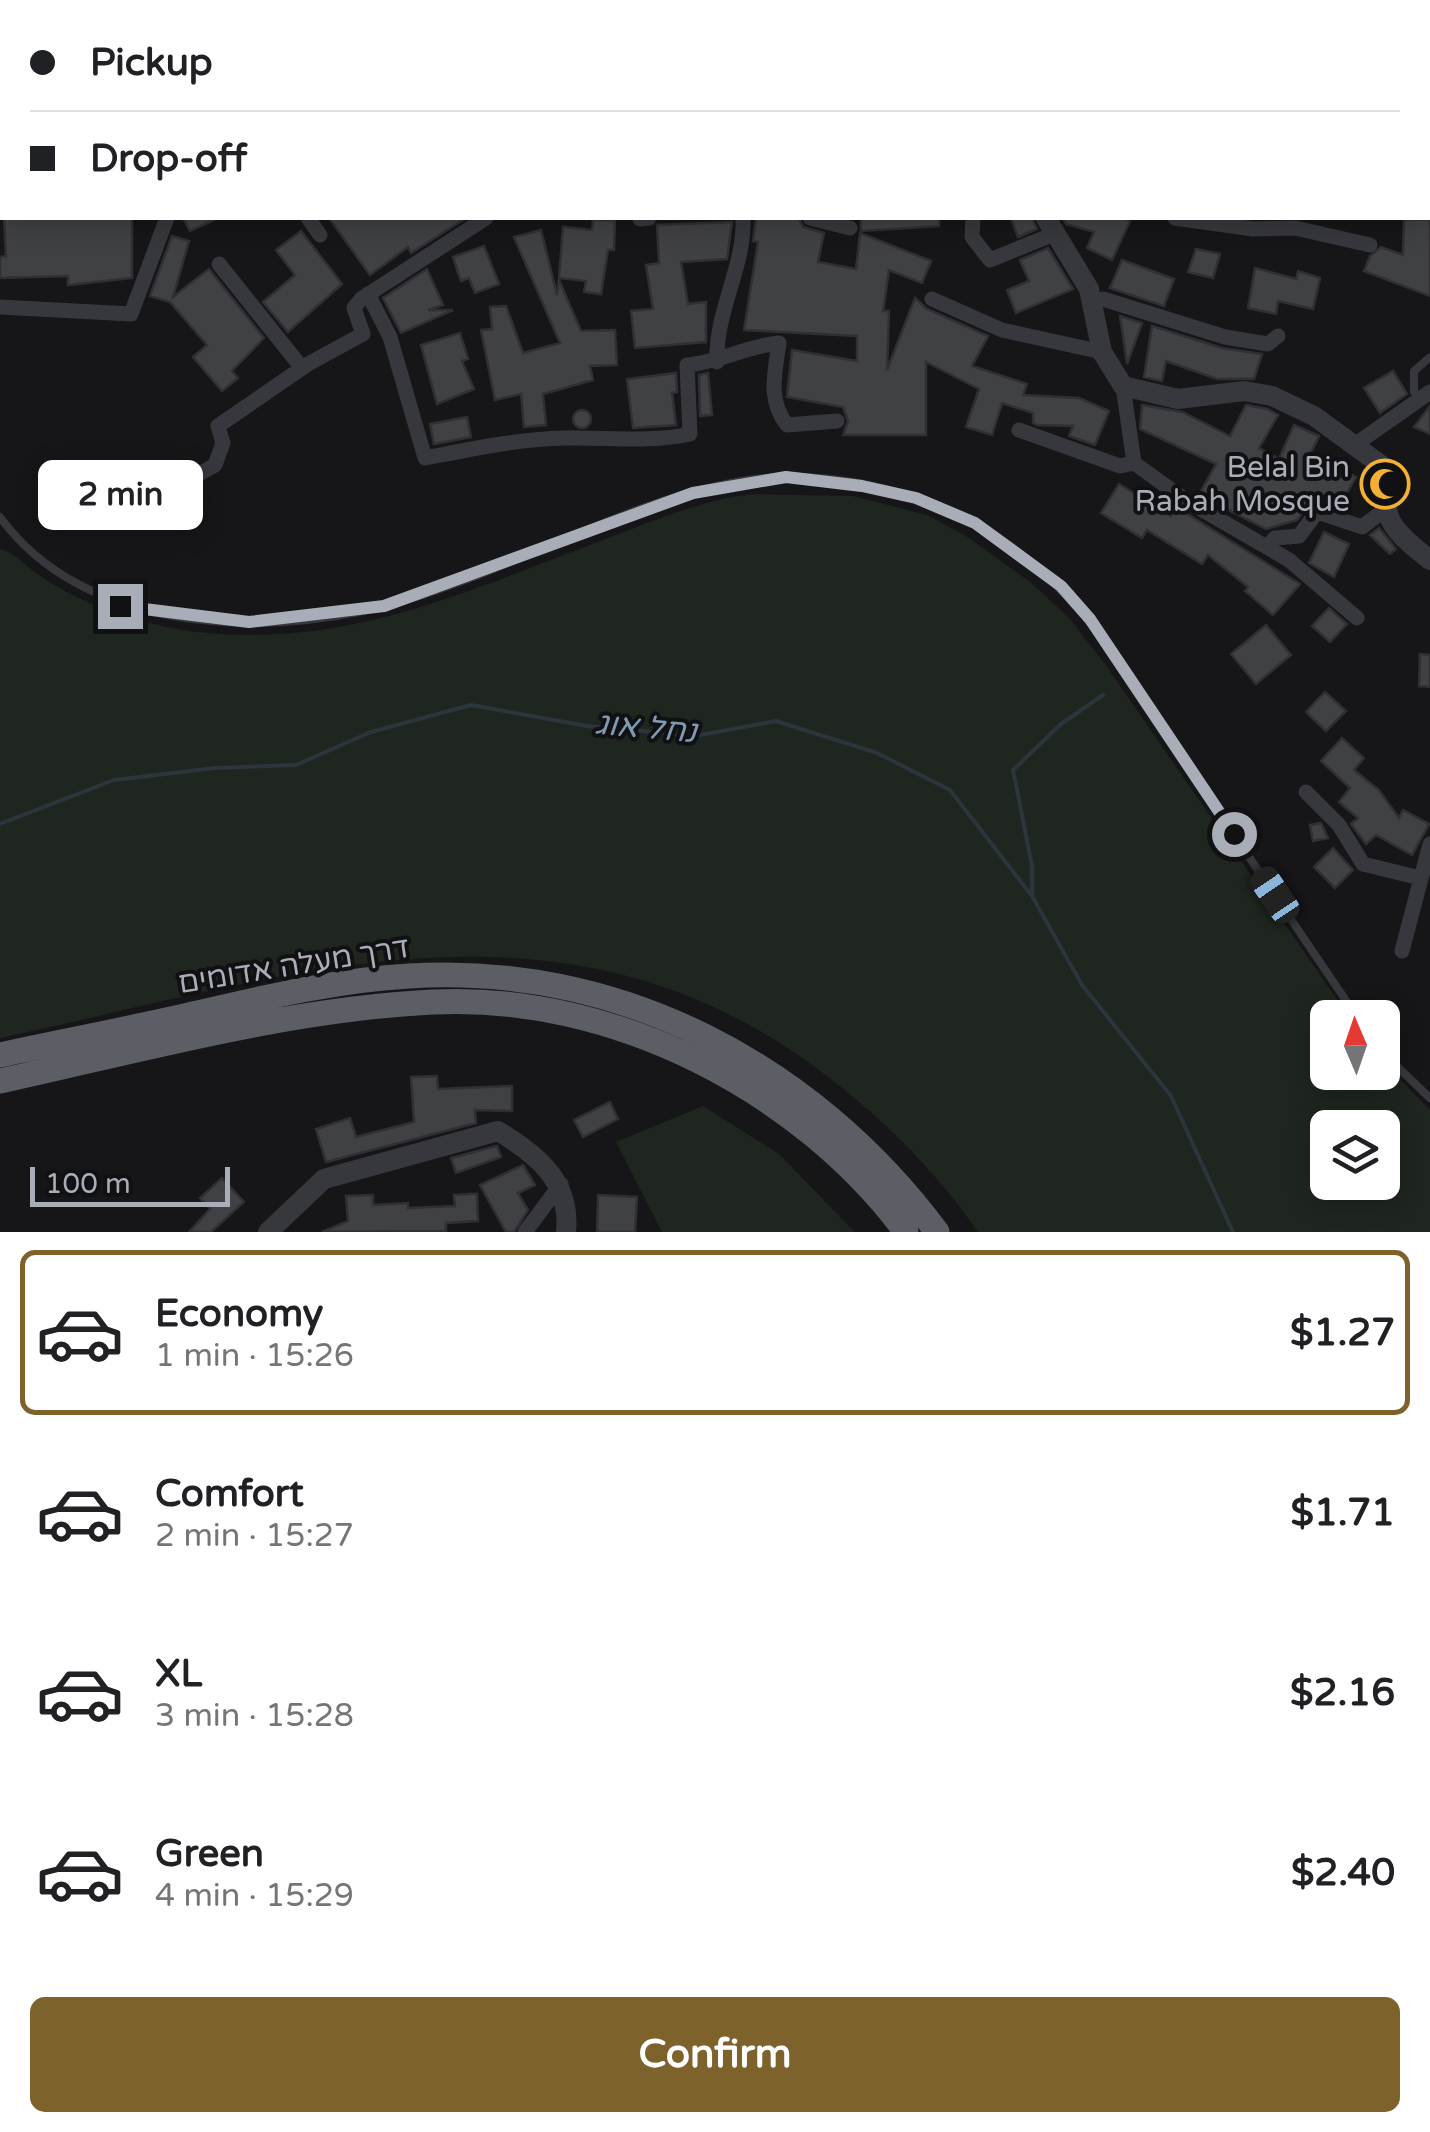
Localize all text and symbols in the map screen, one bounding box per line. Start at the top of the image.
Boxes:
text: Pickup [90,40,213,86]
text: Drop-off [90,136,247,182]
place label: Belal Bin Rabah Mosque [1135,449,1350,520]
mosque icon: Belal Bin Rabah Mosque [1359,458,1411,510]
callout: 2 min [38,461,202,531]
text: 2 min [78,476,163,514]
route end [98,584,143,629]
water label: נחל אוג [594,705,701,752]
route start [1212,812,1257,857]
car [1246,862,1304,928]
street label: דרך מעלה אדומים [176,929,412,1002]
north arrow [1310,1000,1400,1090]
map controls [1310,1000,1400,1200]
button: layers [1310,1110,1400,1200]
scale bar [30,1162,230,1206]
text: 100 m [45,1167,131,1201]
icon: car [35,1288,125,1378]
text: Economy [155,1291,323,1337]
text: $1.27 [1290,1310,1395,1356]
text: 1 min · 15:26 [155,1337,354,1375]
icon: car [35,1468,125,1558]
text: Comfort [155,1471,304,1517]
text: $1.71 [1290,1490,1395,1536]
text: 2 min · 15:27 [155,1517,354,1555]
icon: car [35,1648,125,1738]
text: XL [155,1651,202,1697]
text: $2.16 [1290,1670,1395,1716]
text: 3 min · 15:28 [155,1697,354,1735]
icon: car [35,1828,125,1918]
text: Green [155,1831,264,1877]
text: $2.40 [1291,1850,1395,1896]
text: 4 min · 15:29 [155,1877,354,1915]
button: Confirm [30,1997,1400,2112]

